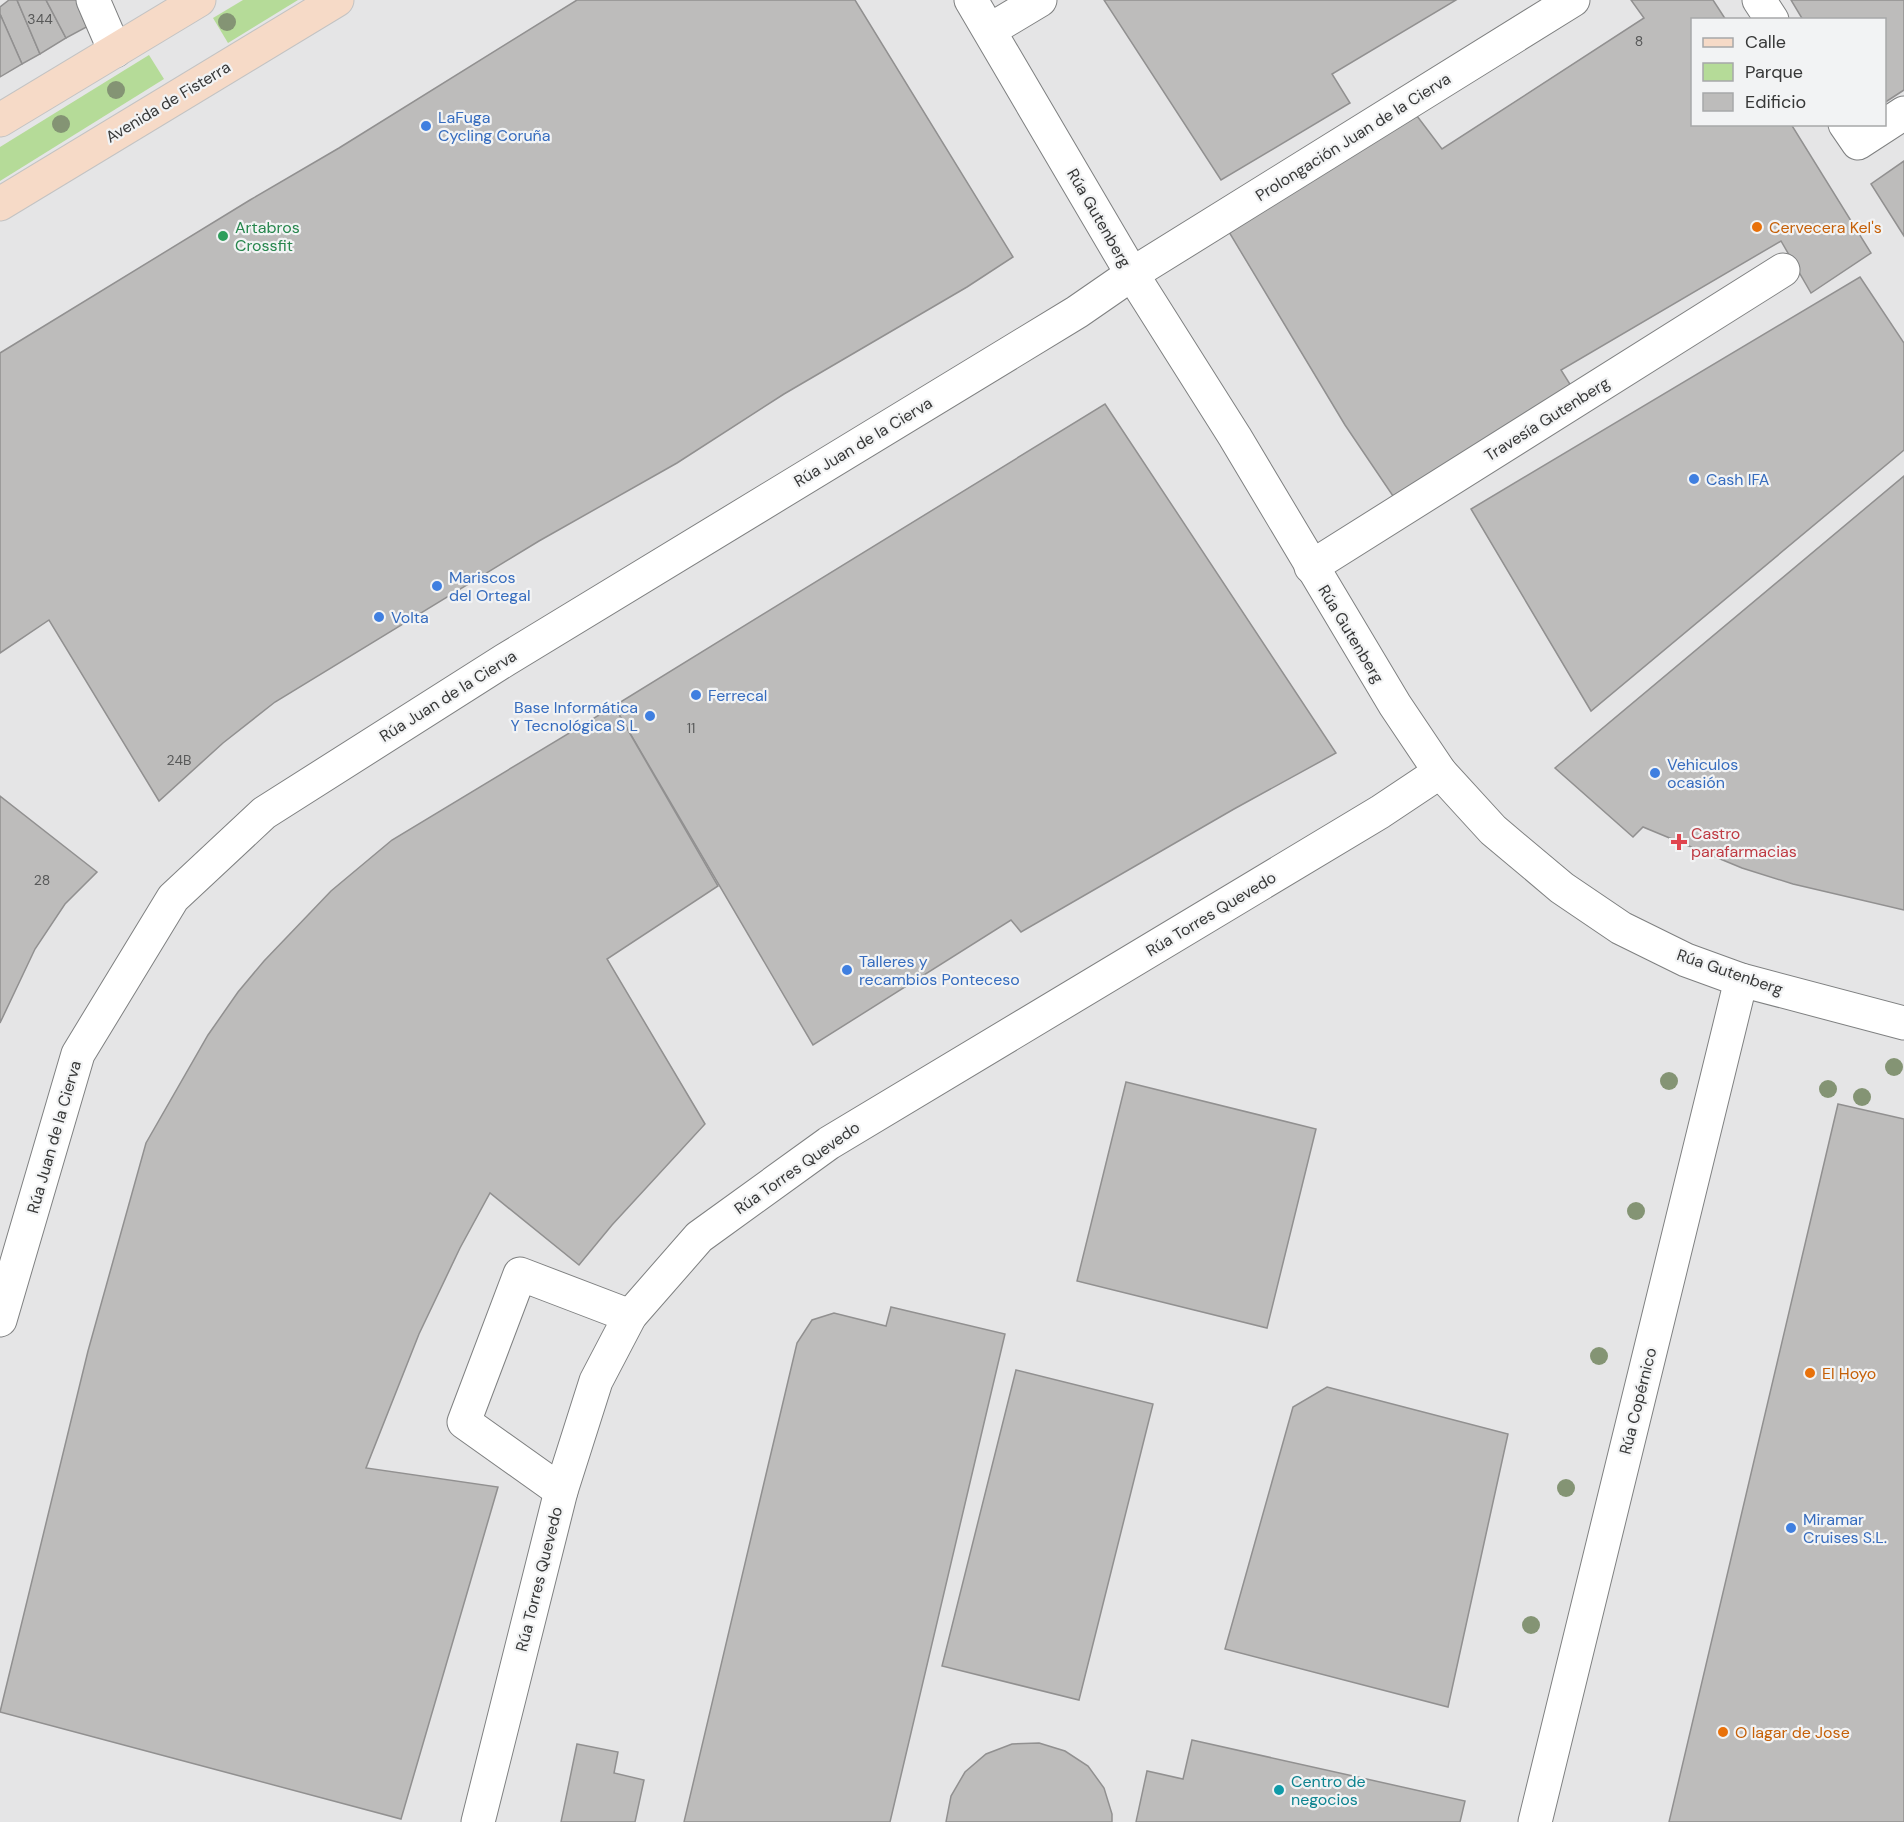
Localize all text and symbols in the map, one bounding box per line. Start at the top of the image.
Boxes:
house number: 344 [27,10,53,28]
legend [1691,18,1886,126]
text: Calle [1745,30,1786,54]
house number: 8 [1635,32,1643,50]
street label: Avenida de Fisterra [102,56,234,148]
text: Parque [1745,60,1803,84]
street label: Prolongación Juan de la Cierva [1251,68,1455,206]
text: Edificio [1745,90,1806,114]
place label: LaFuga Cycling Coruña [438,107,550,146]
marker: LaFuga Cycling Coruña [419,119,433,133]
street label: Rúa Gutenberg [1062,165,1136,271]
place label: Artabros Crossfit [235,217,300,256]
place label: Cervecera Kel's [1769,217,1882,238]
marker: Cervecera Kel's [1750,220,1764,234]
marker: Artabros Crossfit [216,229,230,243]
street label: Travesía Gutenberg [1481,372,1613,466]
street label: Rúa Juan de la Cierva [790,392,936,492]
place label: Cash IFA [1706,469,1770,490]
marker: Cash IFA [1687,472,1701,486]
place label: Mariscos del Ortegal [449,567,531,606]
marker: Mariscos del Ortegal [430,579,444,593]
street label: Rúa Gutenberg [1313,581,1389,687]
place label: Volta [391,607,429,628]
marker: Volta [372,610,386,624]
street label: Rúa Juan de la Cierva [375,645,521,747]
place label: Ferrecal [708,685,767,706]
marker: Ferrecal [689,688,703,702]
place label: Base Informática Y Tecnológica S L [510,697,638,736]
marker: Base Informática Y Tecnológica S L [643,709,657,723]
house number: 11 [687,719,695,737]
house number: 24B [167,751,191,769]
place label: Vehiculos ocasión [1667,754,1738,793]
marker: Vehiculos ocasión [1648,766,1662,780]
place label: Castro parafarmacias [1691,823,1797,862]
marker: Castro parafarmacias [1672,835,1686,849]
street label: Rúa Torres Quevedo [1142,867,1280,961]
house number: 28 [34,871,50,889]
street label: Rúa Gutenberg [1674,944,1786,1000]
place label: Talleres y recambios Ponteceso [859,951,1020,990]
marker: Talleres y recambios Ponteceso [840,963,854,977]
street label: Rúa Juan de la Cierva [22,1058,86,1216]
street label: Rúa Torres Quevedo [730,1117,864,1219]
street label: Rúa Copérnico [1615,1345,1661,1457]
place label: El Hoyo [1822,1363,1876,1384]
marker: El Hoyo [1803,1366,1817,1380]
street label: Rúa Torres Quevedo [511,1504,567,1654]
place label: Miramar Cruises S.L. [1803,1509,1887,1548]
marker: Miramar Cruises S.L. [1784,1521,1798,1535]
place label: O lagar de Jose [1735,1722,1850,1743]
marker: O lagar de Jose [1716,1725,1730,1739]
place label: Centro de negocios [1291,1771,1366,1810]
marker: Centro de negocios [1272,1783,1286,1797]

